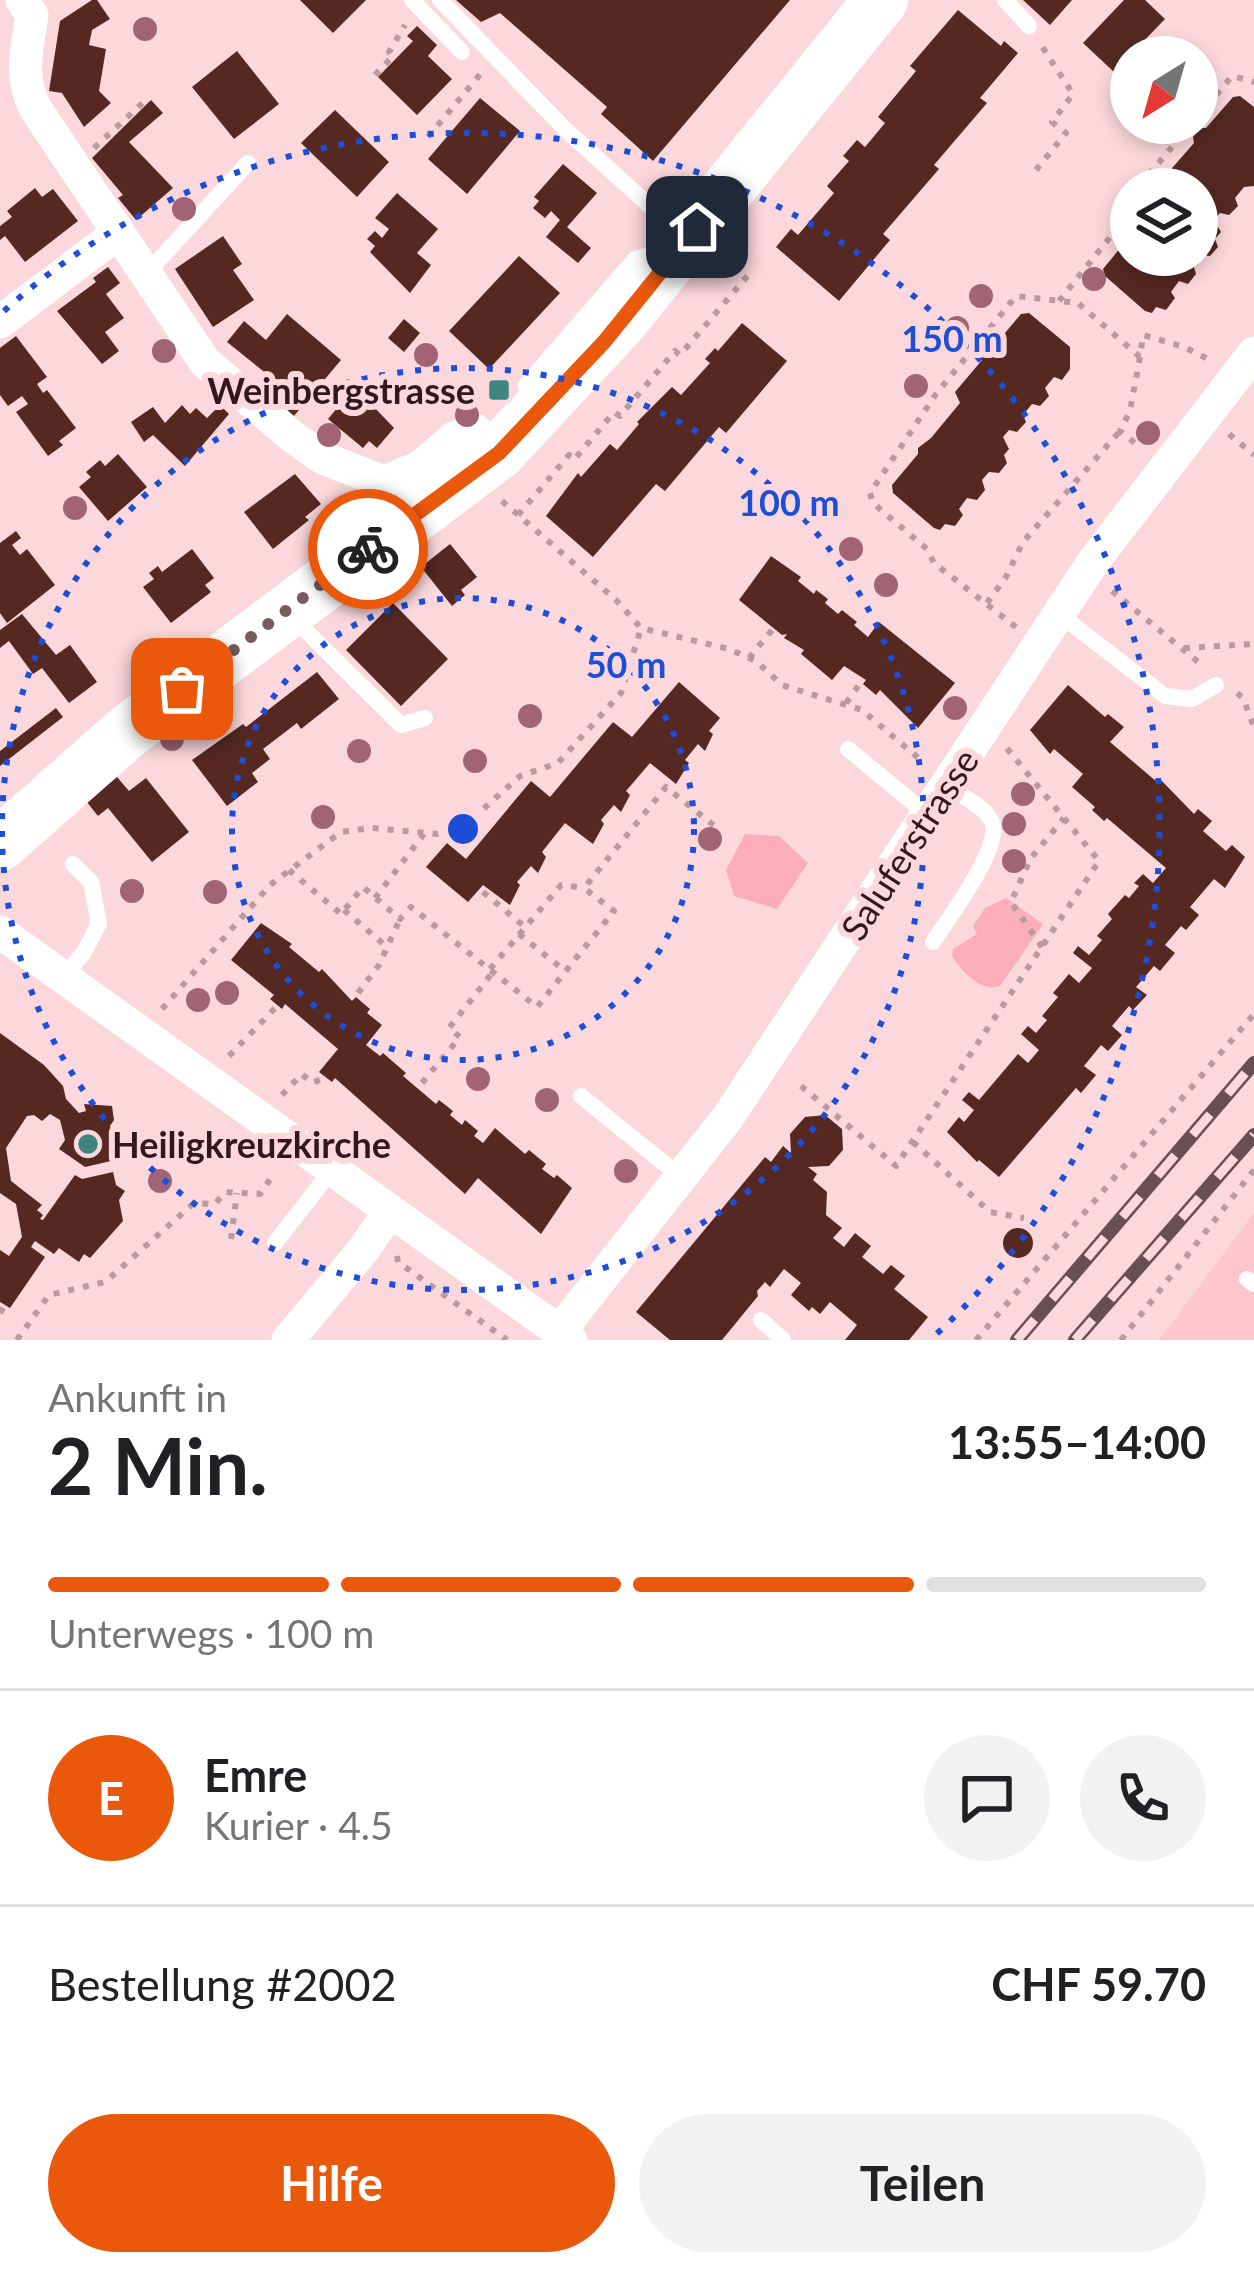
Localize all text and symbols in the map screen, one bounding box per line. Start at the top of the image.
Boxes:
north arrow [1110,36,1218,144]
map controls [1110,36,1218,276]
button: layers [1110,168,1218,276]
pin [646,176,748,278]
icon: home [664,194,730,260]
text: 150 m [901,316,1003,360]
place label: Weinbergstrasse [207,368,475,412]
marker: Weinbergstrasse [486,377,512,403]
text: 100 m [738,480,840,524]
courier [308,489,428,609]
icon: bike [335,516,401,582]
pin [131,638,233,740]
text: 50 m [586,642,666,686]
icon: bag [149,656,215,722]
street label: Saluferstrasse [831,740,987,948]
centre of rings [442,808,484,850]
place label: Heiligkreuzkirche [112,1122,391,1166]
marker: Heiligkreuzkirche [75,1131,101,1157]
text: Ankunft in [48,1374,227,1420]
text: 13:55–14:00 [948,1415,1206,1469]
text: 2 Min. [48,1418,268,1512]
text: Unterwegs · 100 m [48,1610,374,1656]
button: chat [924,1735,1050,1861]
button: phone [1080,1735,1206,1861]
text: Emre [204,1748,307,1802]
text: E [98,1771,124,1825]
text: Kurier · 4.5 [204,1802,393,1848]
text: Bestellung #2002 [48,1957,397,2011]
text: CHF 59.70 [991,1957,1206,2011]
button: Hilfe [48,2114,615,2252]
button: Teilen [639,2114,1206,2252]

